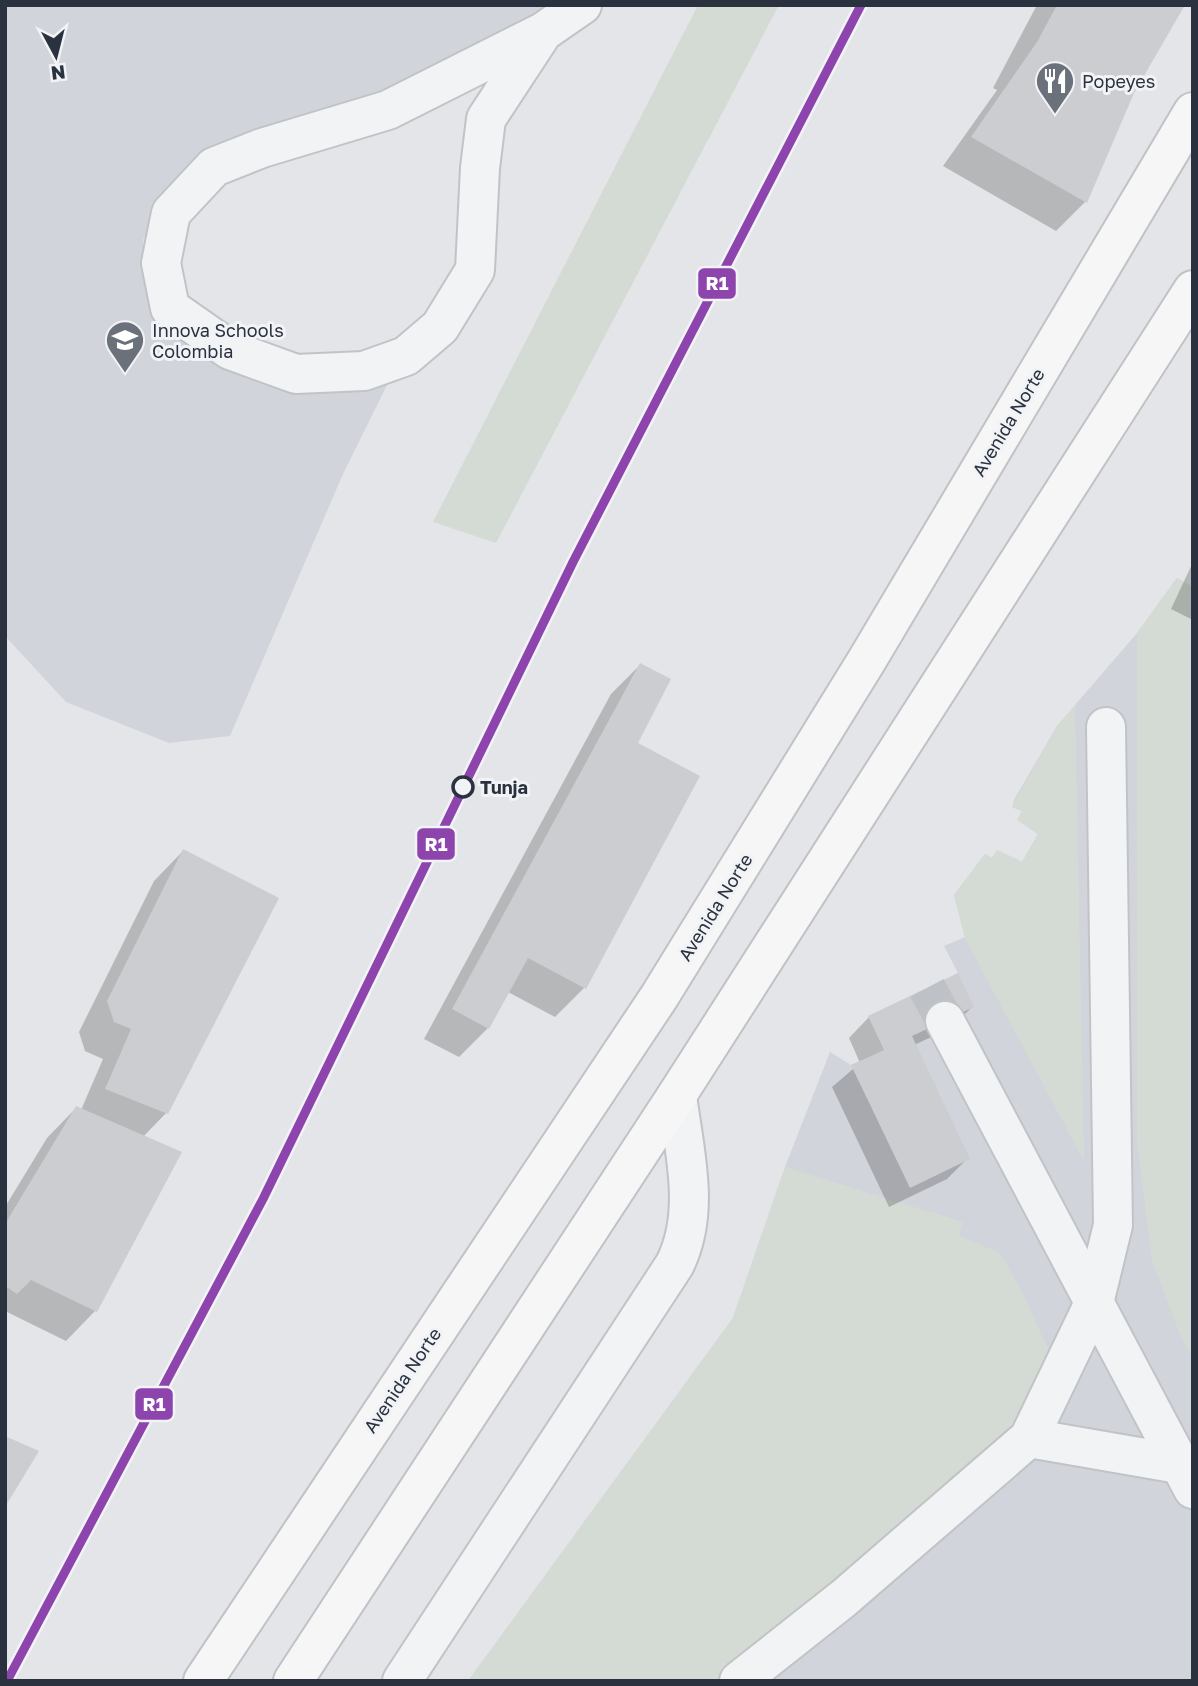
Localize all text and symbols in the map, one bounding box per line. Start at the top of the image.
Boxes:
north arrow [21,21,91,91]
restaurant icon: Popeyes [1034,60,1076,115]
text: N [50,61,67,86]
place label: Popeyes [1082,70,1155,92]
line badge: R1 [697,267,737,300]
text: R1 [706,271,729,294]
school or university icon: Innova Schools Colombia [104,319,146,374]
place label: Innova Schools Colombia [152,319,284,362]
street label: Avenida Norte [967,364,1049,480]
marker: Tunja [452,776,474,798]
place label: Tunja [480,776,528,798]
line badge: R1 [416,827,456,861]
text: R1 [425,832,448,855]
street label: Avenida Norte [673,849,757,965]
street label: Avenida Norte [359,1323,445,1437]
line badge: R1 [134,1387,174,1421]
text: R1 [143,1392,166,1415]

